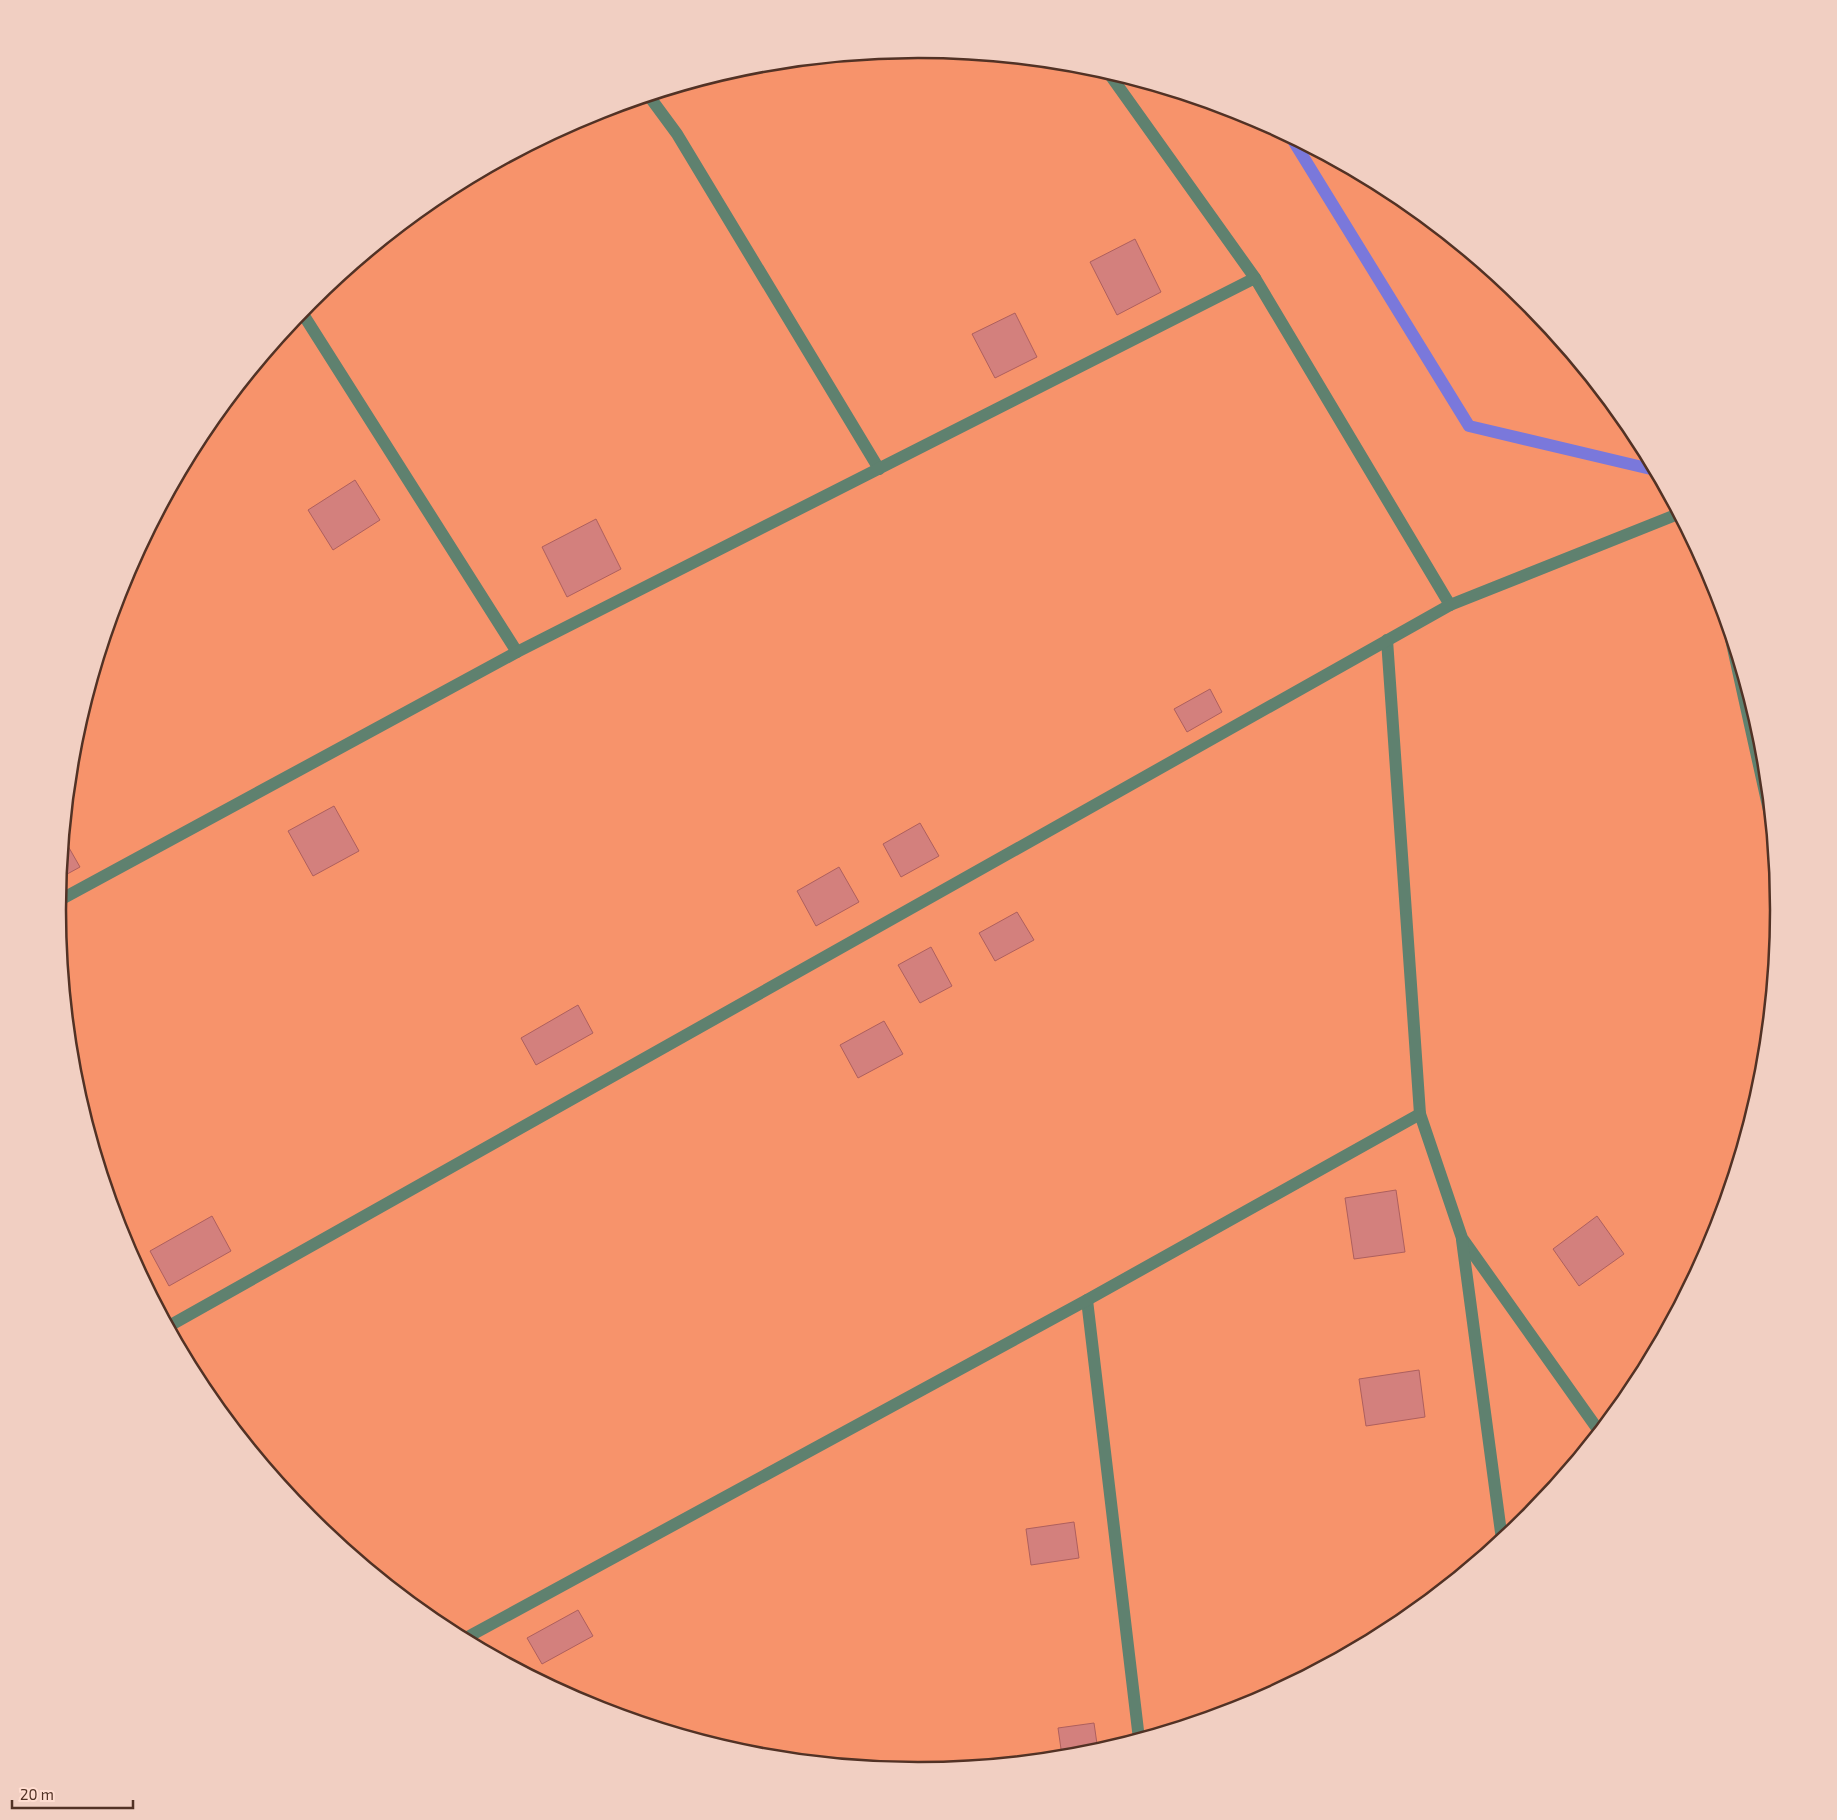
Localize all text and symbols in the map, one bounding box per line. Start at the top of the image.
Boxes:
scale bar [12,1778,134,1810]
text: 20 m [20,1785,54,1803]

